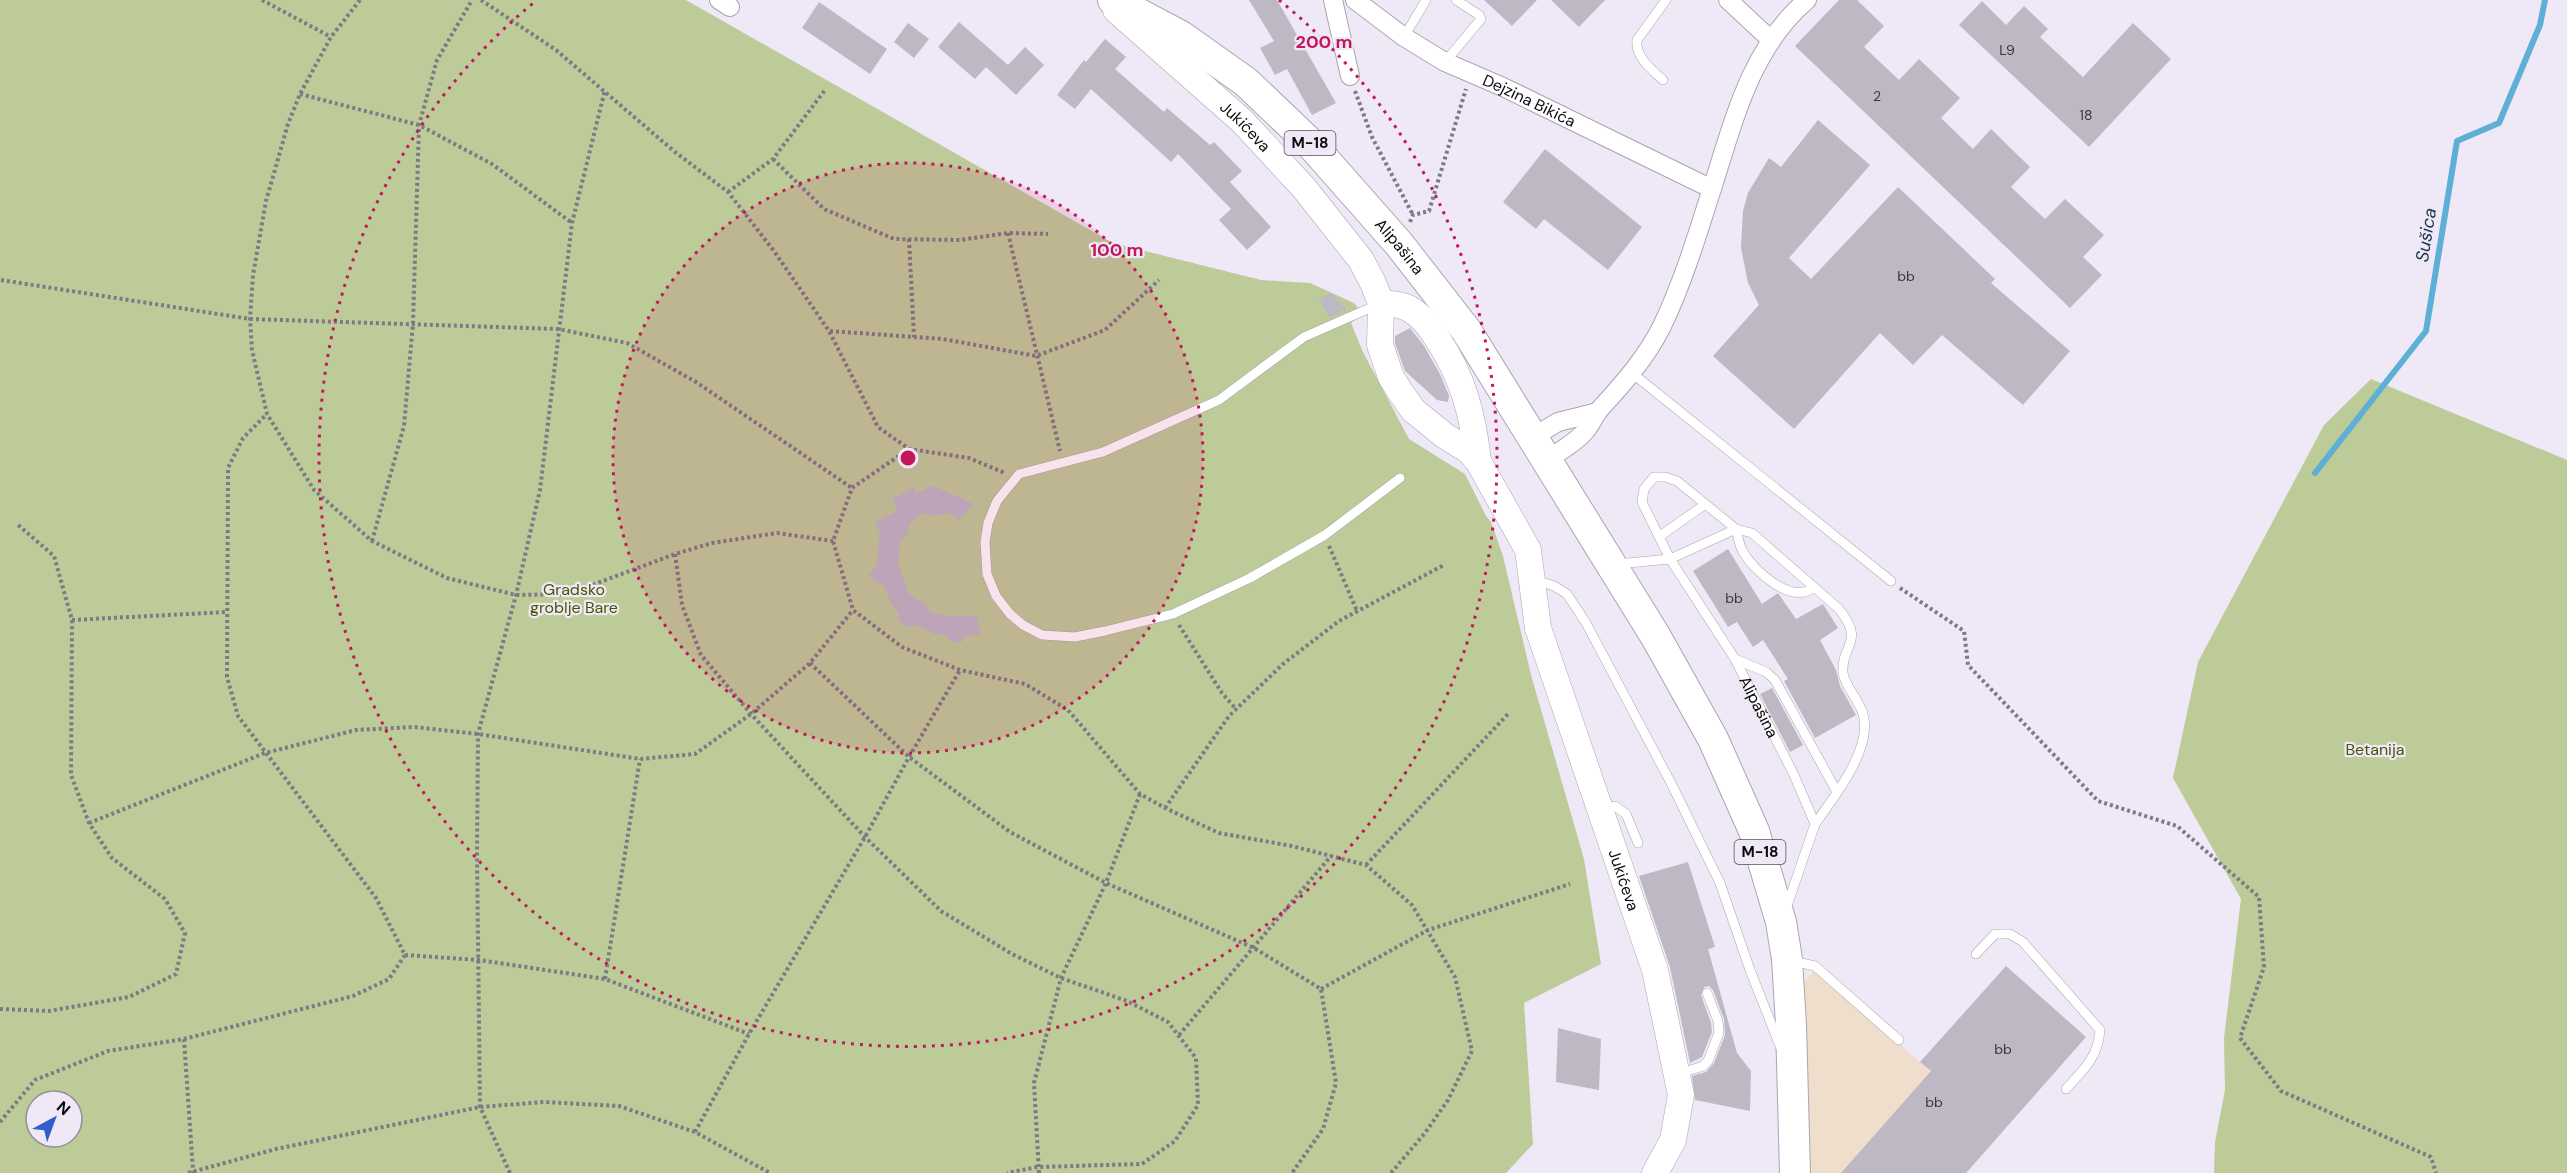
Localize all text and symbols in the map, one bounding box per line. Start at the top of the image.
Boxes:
text: 200 m [1296,30,1352,54]
house number: L9 [1999,41,2015,59]
street label: Dejzina Bikića [1479,70,1579,132]
house number: 2 [1873,87,1881,105]
street label: Jukićeva [1215,96,1275,156]
house number: 18 [2080,106,2092,124]
road number: M-18 [1284,131,1336,155]
water label: Sušica [2410,206,2442,264]
street label: Alipašina [1370,214,1429,279]
text: 100 m [1090,238,1144,262]
house number: bb [1897,267,1915,285]
centre of rings [898,448,918,468]
park label: Gradsko groblje Bare [530,579,618,618]
house number: bb [1725,589,1743,607]
street label: Alipašina [1734,672,1783,741]
park label: Betanija [2345,739,2405,760]
road number: M-18 [1734,840,1786,864]
street label: Jukićeva [1603,846,1644,914]
house number: bb [1994,1040,2012,1058]
north arrow [24,1089,84,1149]
house number: bb [1925,1093,1943,1111]
text: N [52,1096,75,1120]

